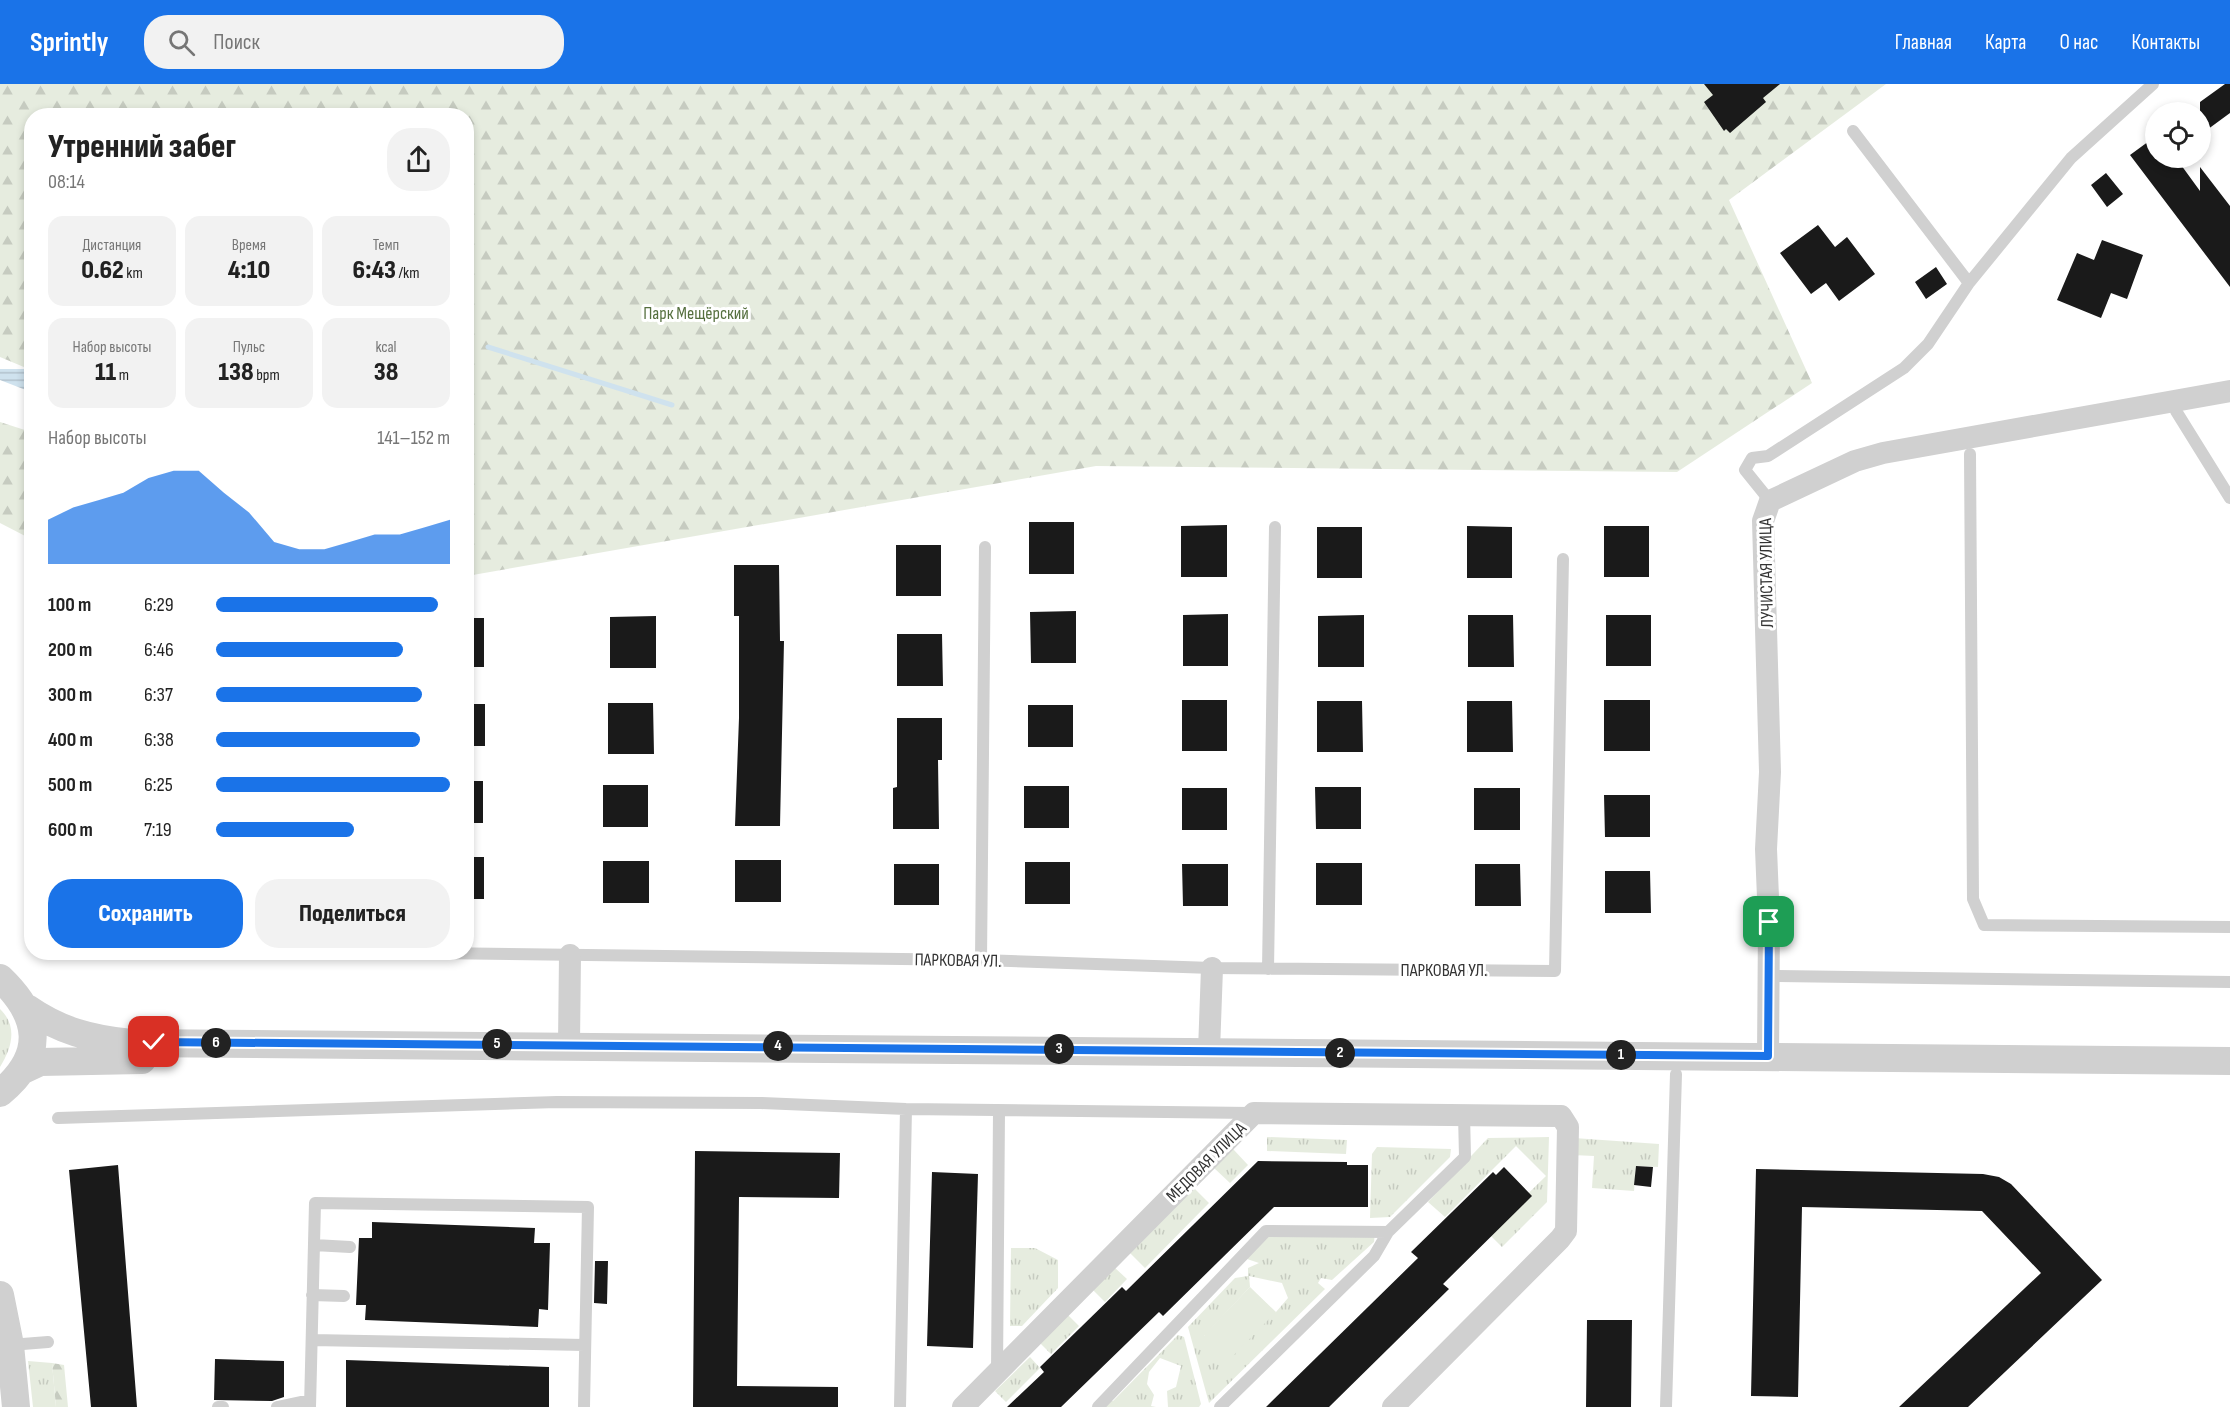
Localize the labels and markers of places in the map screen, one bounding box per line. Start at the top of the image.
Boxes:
pin [1743,896,1794,947]
pin [128,1016,179,1067]
pin: 6 [201,1028,231,1058]
pin: 5 [482,1029,512,1059]
pin: 4 [763,1031,793,1061]
pin: 3 [1044,1034,1074,1064]
pin: 2 [1325,1038,1355,1068]
pin: 1 [1606,1040,1636,1070]

